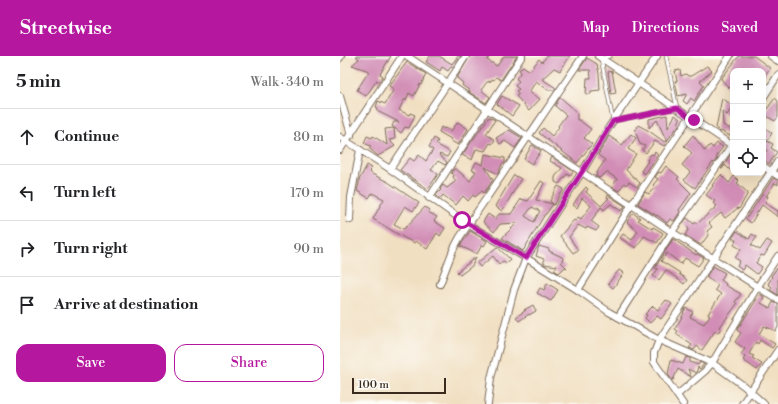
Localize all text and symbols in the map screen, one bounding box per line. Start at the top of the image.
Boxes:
text: Streetwise [20,16,112,40]
text: Map [582,19,610,37]
text: Directions [632,19,699,37]
text: Saved [721,19,758,37]
map controls [730,68,766,176]
button: + [730,68,766,104]
text: 5 min [16,71,61,93]
text: Walk · 340 m [251,74,324,90]
button: − [730,104,766,140]
route end [685,111,703,129]
icon: ahead [16,126,38,148]
text: Continue [54,127,119,146]
text: 80 m [293,129,324,145]
button: locate [730,140,766,176]
icon: left [16,182,38,204]
text: Turn left [54,183,116,202]
text: 170 m [290,185,324,201]
route start [453,211,471,229]
icon: right [16,238,38,260]
text: Turn right [54,239,128,258]
text: 90 m [293,241,324,257]
icon: arrive [16,294,38,316]
text: Arrive at destination [54,295,198,314]
button: Save [16,344,166,382]
button: Share [174,344,324,382]
scale bar [352,376,446,395]
text: 100 m [358,378,389,392]

